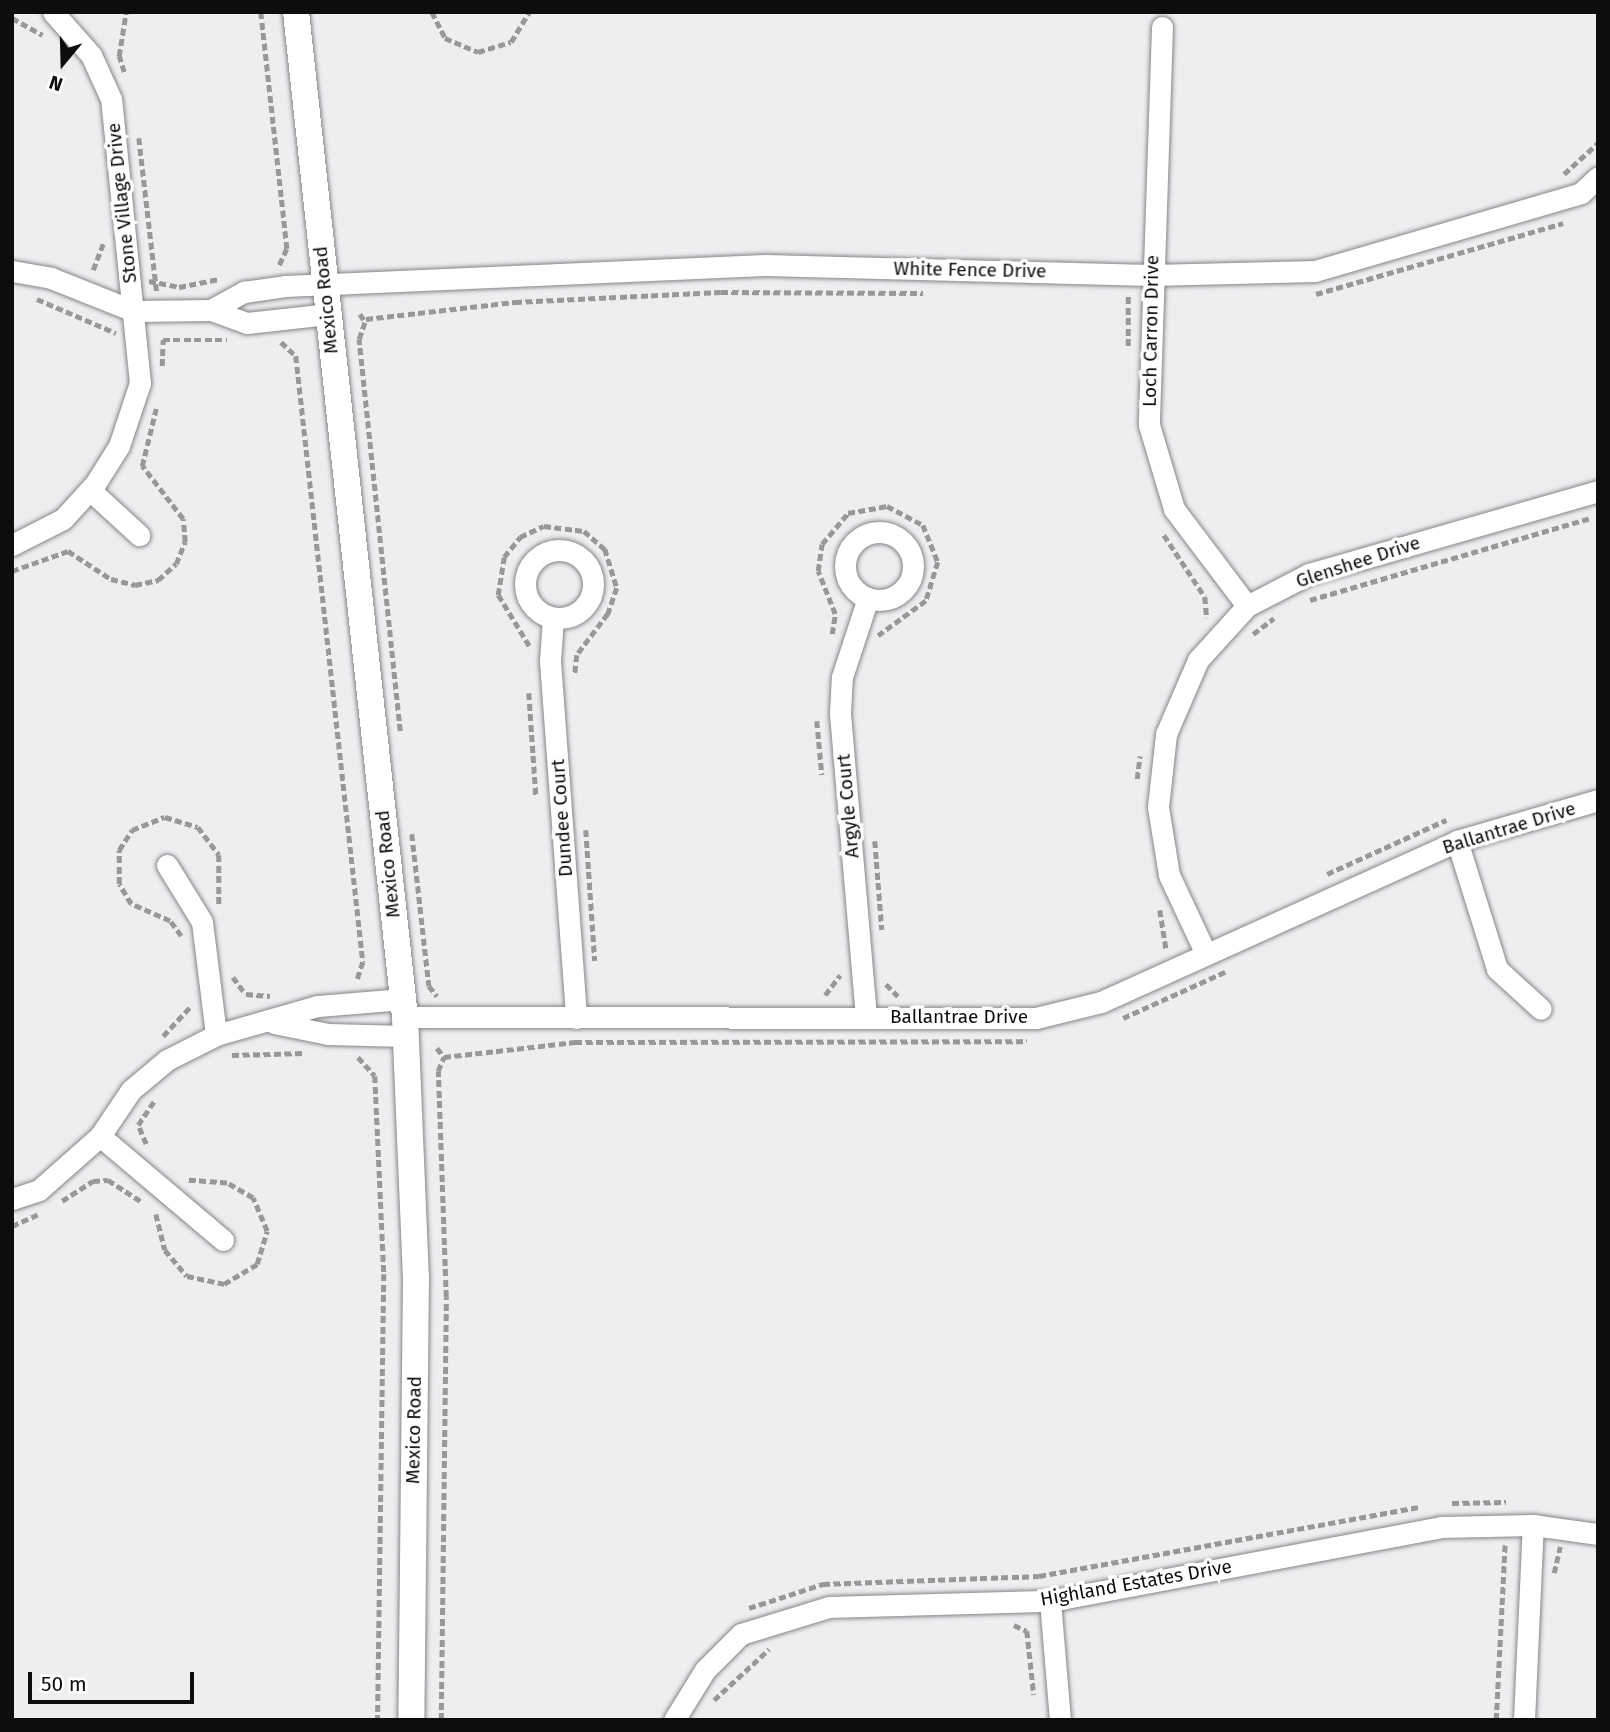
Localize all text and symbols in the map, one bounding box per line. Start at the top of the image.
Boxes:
north arrow [28,28,98,98]
text: N [46,70,66,96]
street label: Stone Village Drive [102,122,142,284]
street label: Mexico Road [309,245,343,355]
street label: Loch Carron Drive [1138,255,1164,407]
street label: White Fence Drive [893,257,1047,283]
street label: Glenshee Drive [1293,531,1423,593]
street label: Argyle Court [832,753,864,859]
street label: Dundee Court [547,758,577,878]
street label: Ballantrae Drive [1440,797,1578,859]
street label: Mexico Road [371,809,405,919]
street label: Ballantrae Drive [890,1006,1028,1028]
street label: Mexico Road [402,1376,426,1484]
street label: Highland Estates Drive [1038,1555,1234,1611]
scale bar [32,1658,198,1702]
text: 50 m [41,1671,87,1697]

